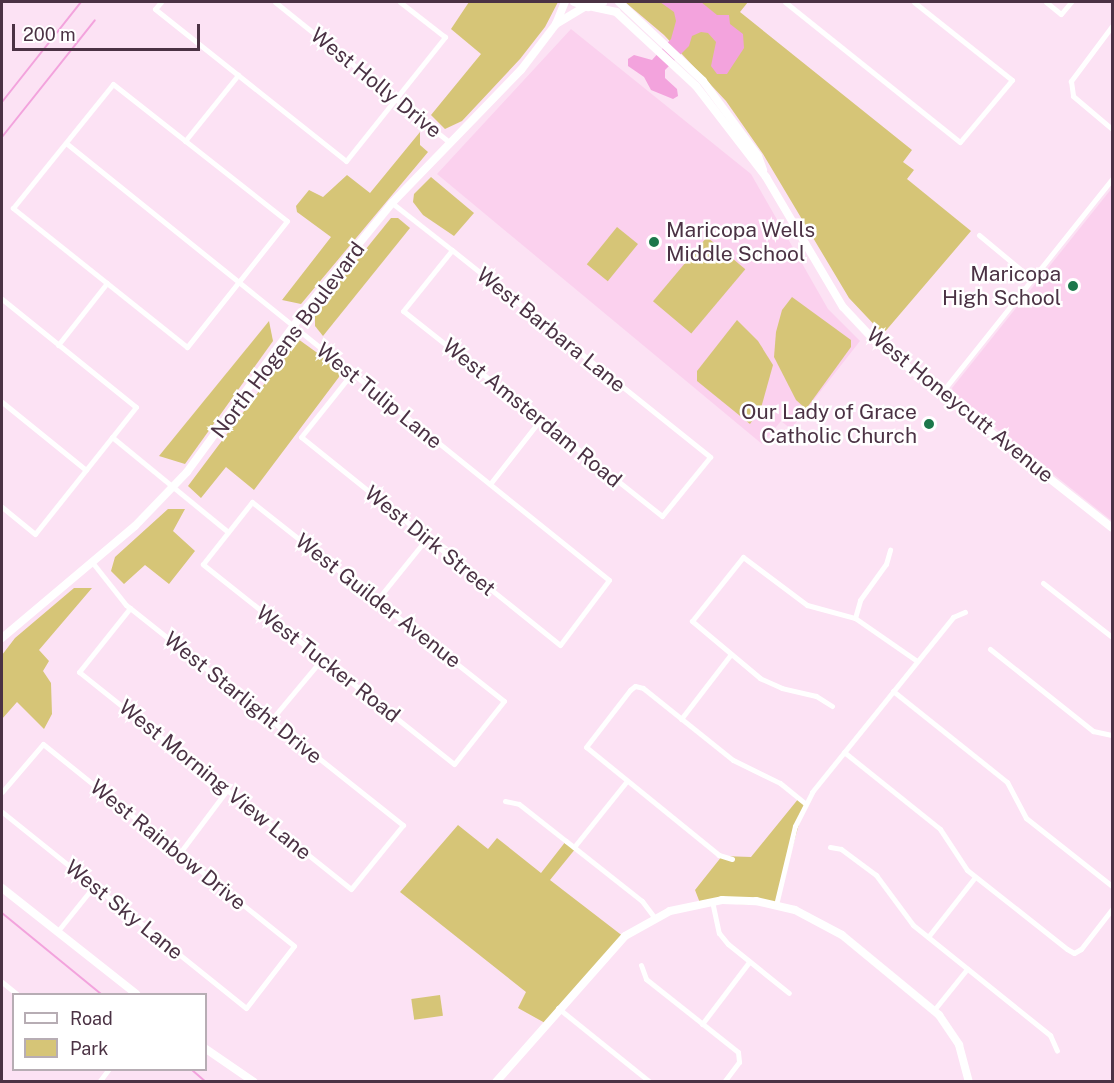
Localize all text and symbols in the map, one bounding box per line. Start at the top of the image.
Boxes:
scale bar [15,12,202,50]
street label: West Holly Drive [306,23,446,143]
text: 200 m [23,24,76,45]
place label: Maricopa Wells Middle School [666,217,816,267]
marker: Maricopa Wells Middle School [647,235,661,249]
street label: North Hogens Boulevard [206,237,370,443]
place label: Maricopa High School [942,261,1061,311]
street label: West Barbara Lane [471,262,631,398]
marker: Maricopa High School [1066,279,1080,293]
street label: West Honeycutt Avenue [861,322,1059,488]
street label: West Amsterdam Road [437,333,627,493]
street label: West Tulip Lane [311,338,447,454]
place label: Our Lady of Grace Catholic Church [741,399,917,449]
marker: Our Lady of Grace Catholic Church [922,417,936,431]
street label: West Dirk Street [360,481,500,601]
street label: West Guilder Avenue [290,528,466,674]
street label: West Tucker Road [251,600,405,728]
street label: West Starlight Drive [159,627,327,769]
street label: West Morning View Lane [114,694,316,866]
street label: West Rainbow Drive [85,774,251,916]
street label: West Sky Lane [60,855,188,965]
legend [12,993,207,1071]
text: Road [70,1008,113,1029]
text: Park [70,1038,108,1059]

